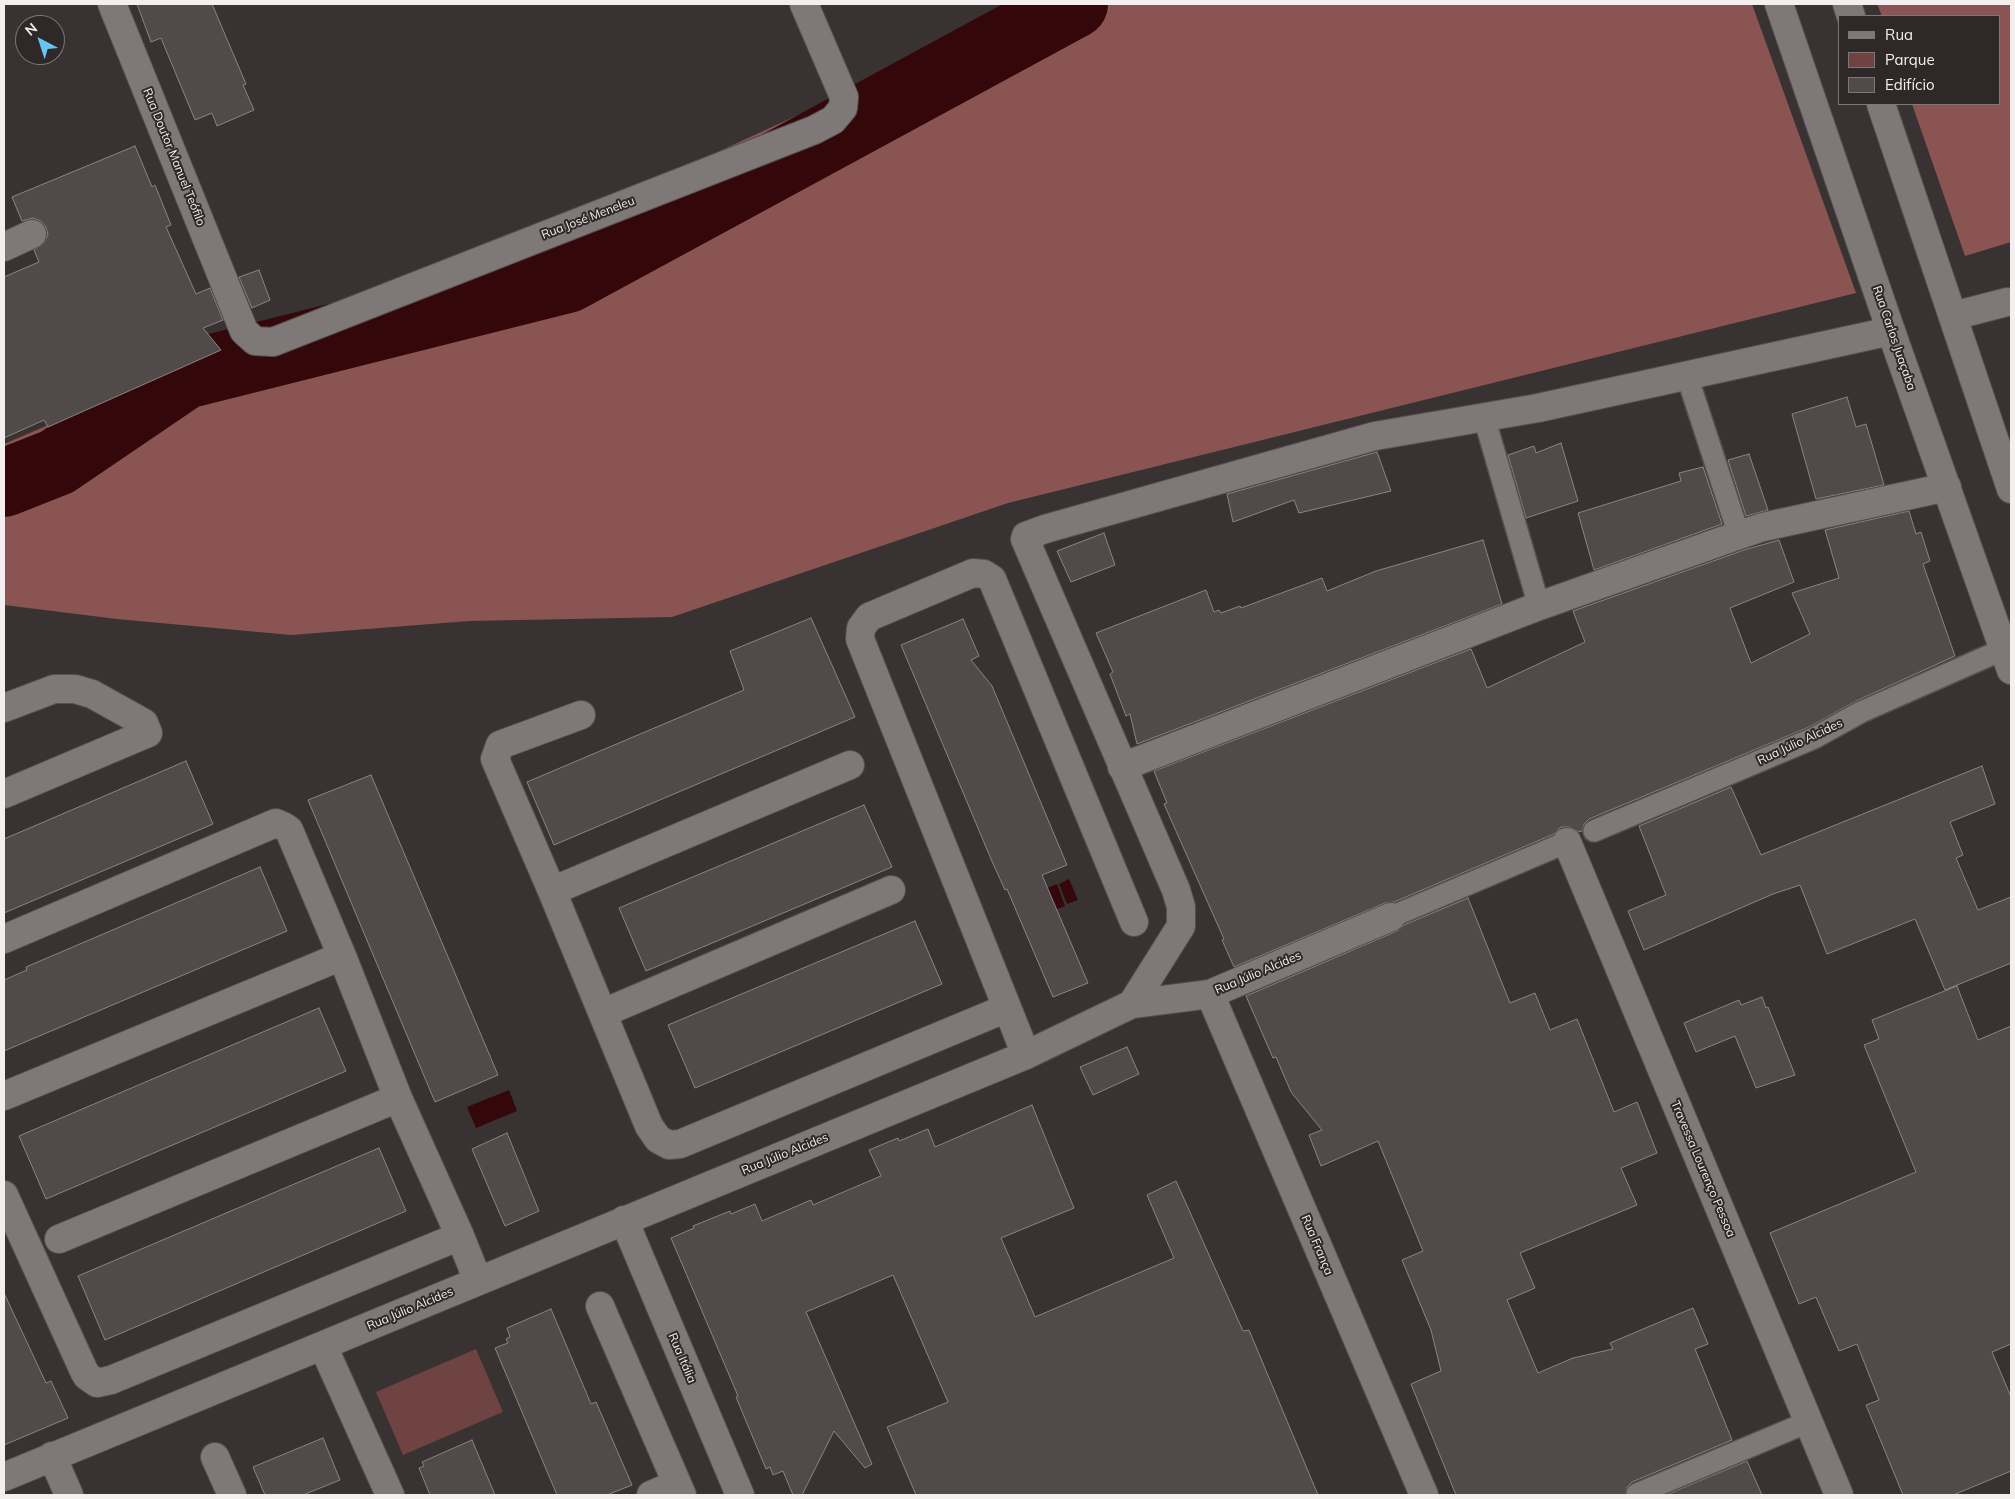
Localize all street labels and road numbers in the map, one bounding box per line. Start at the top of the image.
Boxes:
street label: Rua Doutor Manuel Teófilo [140,86,208,228]
street label: Rua José Meneleu [539,194,637,242]
street label: Rua Carlos Juaçaba [1869,284,1919,392]
street label: Rua Júlio Alcides [1755,716,1845,768]
street label: Rua Júlio Alcides [1213,948,1303,998]
street label: Travessa Lourenço Pessoa [1668,1099,1738,1239]
street label: Rua Júlio Alcides [740,1130,830,1178]
street label: Rua França [1298,1213,1336,1277]
street label: Rua Júlio Alcides [365,1284,455,1334]
street label: Rua Itália [665,1331,699,1385]

